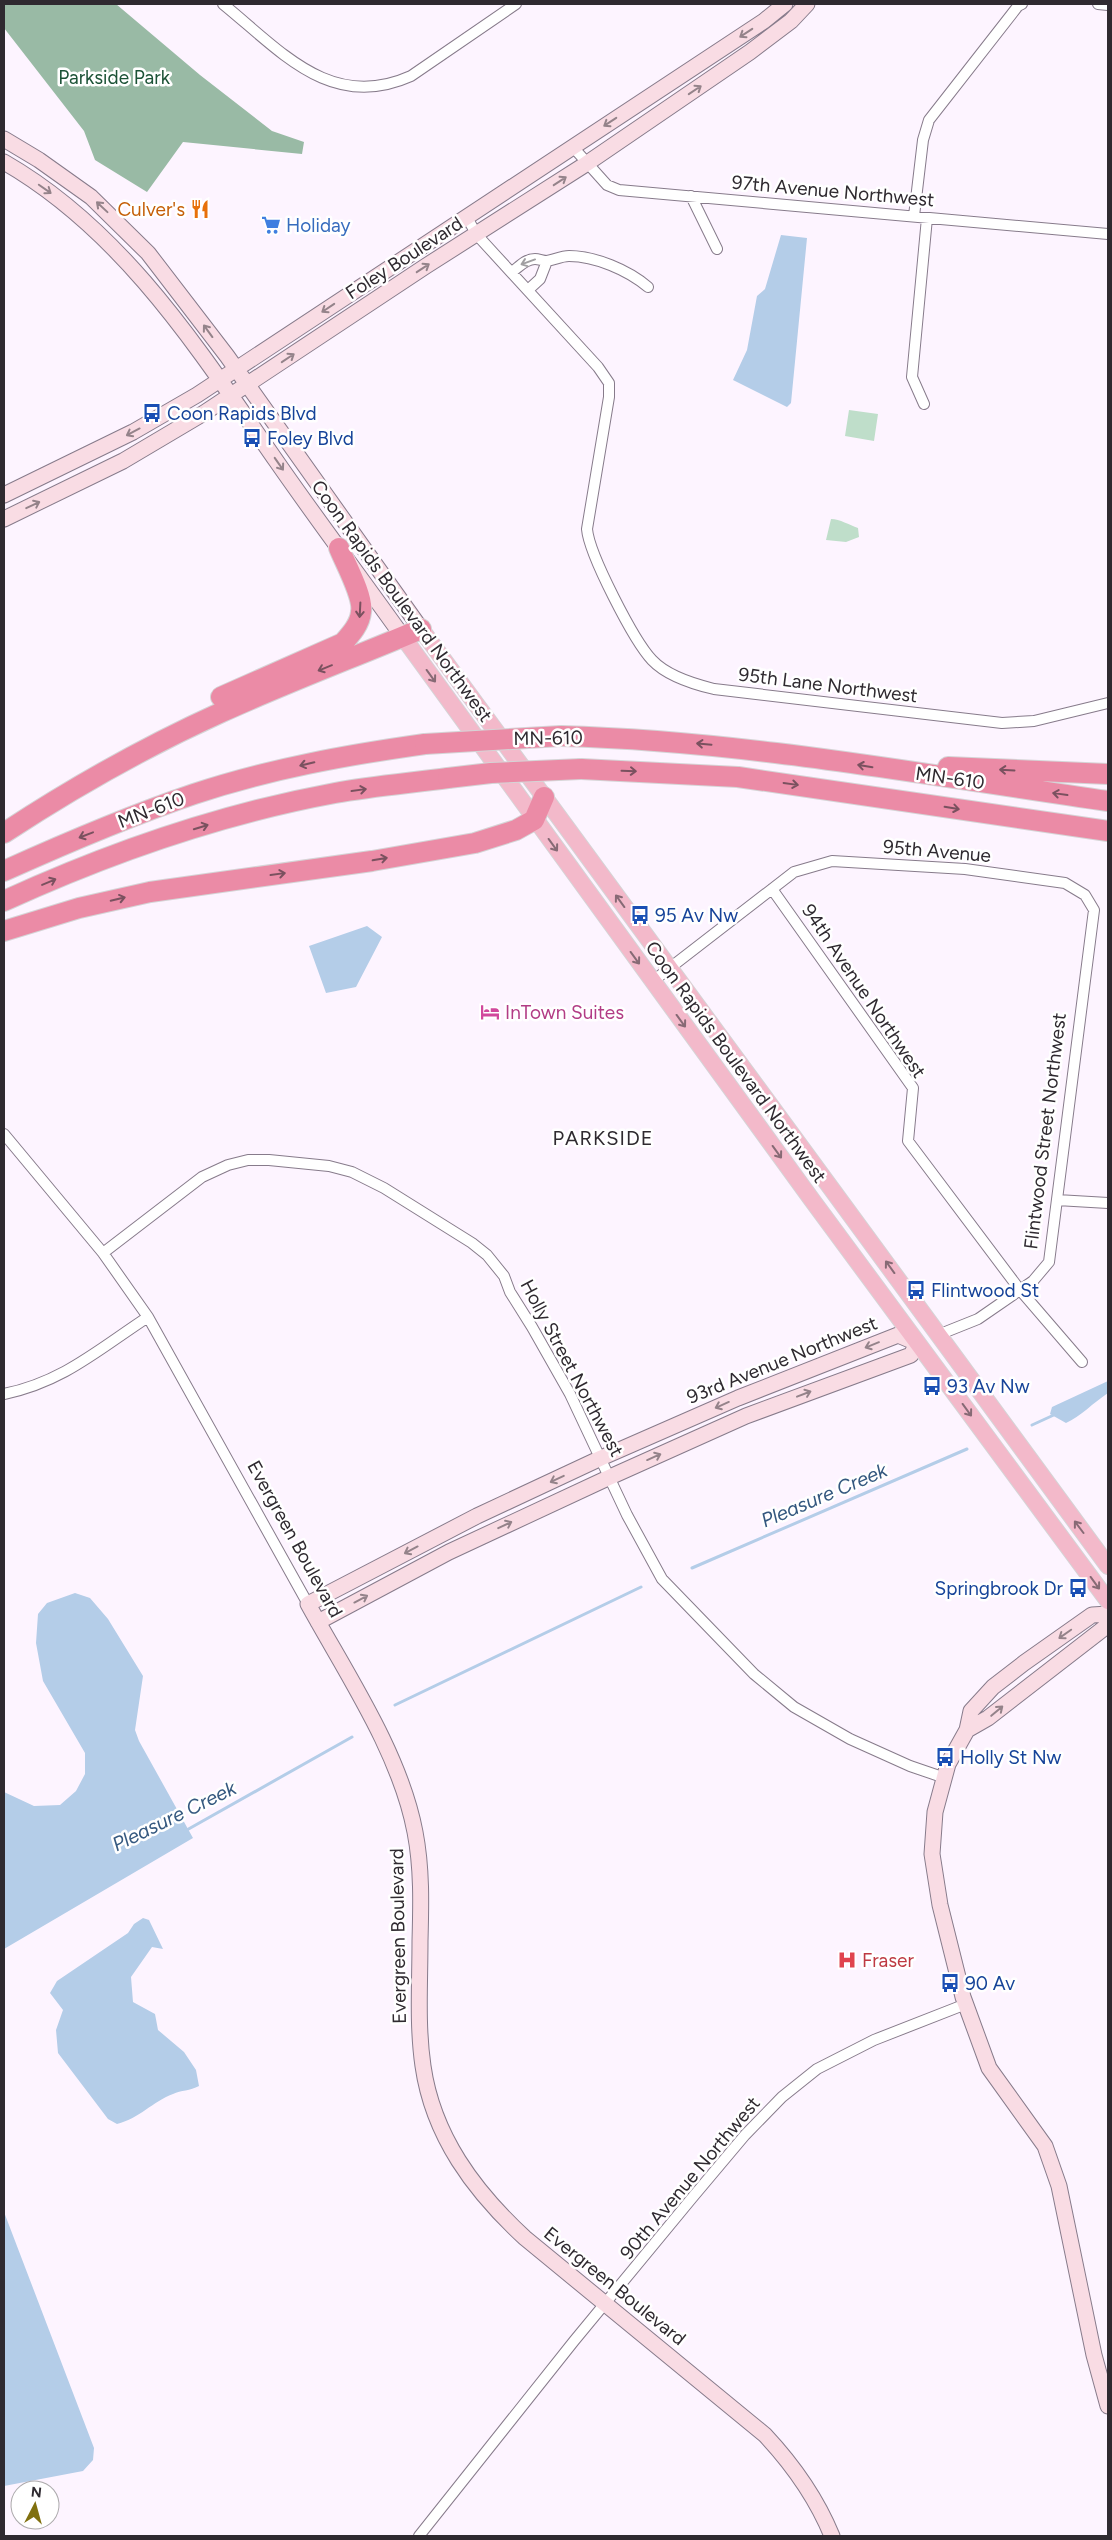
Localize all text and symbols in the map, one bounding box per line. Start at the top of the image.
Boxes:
one-way arrow [739,28,753,38]
park label: Parkside Park [58,66,171,89]
one-way arrow [688,85,702,95]
one-way arrow [603,117,617,127]
street label: 97th Avenue Northwest [731,171,935,211]
one-way arrow [553,176,567,186]
one-way arrow [38,184,52,194]
place label: Culver's [117,198,185,221]
restaurant icon: Culver's [189,198,211,220]
one-way arrow [96,202,109,213]
street label: Foley Boulevard [341,212,467,304]
supermarket icon: Holiday [260,214,282,236]
place label: Holiday [286,214,351,237]
one-way arrow [521,258,536,267]
one-way arrow [416,263,430,273]
one-way arrow [322,303,336,313]
one-way arrow [202,324,213,338]
one-way arrow [281,353,295,364]
bus stop icon: Coon Rapids Blvd [141,402,163,424]
place label: Coon Rapids Blvd [167,402,317,425]
bus stop icon: Foley Blvd [241,427,263,449]
place label: Foley Blvd [267,427,354,450]
one-way arrow [126,428,141,437]
one-way arrow [273,457,284,470]
street label: Coon Rapids Boulevard Northwest [307,476,497,726]
one-way arrow [25,500,40,509]
one-way arrow [355,601,364,617]
street label: 95th Lane Northwest [737,663,919,707]
one-way arrow [318,664,333,673]
one-way arrow [426,669,437,682]
street label: MN-610 [513,726,583,750]
one-way arrow [696,739,712,749]
one-way arrow [300,760,316,769]
one-way arrow [857,761,873,771]
street label: MN-610 [914,762,986,794]
one-way arrow [999,765,1015,774]
one-way arrow [621,766,637,775]
one-way arrow [783,779,799,789]
one-way arrow [351,785,367,795]
street label: MN-610 [114,787,188,833]
one-way arrow [1052,789,1068,799]
one-way arrow [944,803,960,813]
one-way arrow [193,821,209,831]
one-way arrow [79,831,94,840]
street label: 95th Avenue [882,835,992,867]
one-way arrow [547,838,558,851]
one-way arrow [372,854,388,864]
one-way arrow [270,869,286,879]
one-way arrow [41,876,56,885]
one-way arrow [109,894,125,903]
one-way arrow [614,895,625,908]
street label: 94th Avenue Northwest [797,900,931,1082]
bus stop icon: 95 Av Nw [629,904,651,926]
place label: 95 Av Nw [655,904,738,927]
street label: Coon Rapids Boulevard Northwest [641,937,831,1187]
one-way arrow [630,951,641,964]
hotel icon: InTown Suites [479,1001,501,1023]
place label: InTown Suites [505,1001,624,1024]
street label: Flintwood Street Northwest [1019,1011,1071,1251]
one-way arrow [676,1014,686,1028]
district label: PARKSIDE [552,1126,654,1150]
one-way arrow [771,1145,782,1158]
one-way arrow [885,1260,895,1274]
street label: Holly Street Northwest [516,1276,628,1460]
bus stop icon: Flintwood St [905,1279,927,1301]
place label: Flintwood St [931,1279,1039,1302]
street label: 93rd Avenue Northwest [684,1311,880,1409]
one-way arrow [865,1341,881,1350]
bus stop icon: 93 Av Nw [921,1375,943,1397]
place label: 93 Av Nw [947,1375,1030,1398]
one-way arrow [796,1388,811,1398]
one-way arrow [715,1401,730,1411]
one-way arrow [962,1403,972,1417]
one-way arrow [646,1451,661,1461]
street label: Evergreen Boulevard [242,1457,348,1621]
water label: Pleasure Creek [757,1457,892,1532]
one-way arrow [550,1474,565,1484]
one-way arrow [498,1520,513,1530]
one-way arrow [1074,1520,1084,1534]
one-way arrow [404,1545,419,1555]
one-way arrow [1089,1575,1100,1589]
place label: Springbrook Dr [935,1577,1064,1600]
bus stop icon: Springbrook Dr [1067,1577,1089,1599]
one-way arrow [353,1594,368,1603]
one-way arrow [1059,1629,1073,1639]
one-way arrow [990,1705,1003,1717]
bus stop icon: Holly St Nw [934,1746,956,1768]
place label: Holly St Nw [960,1746,1062,1769]
water label: Pleasure Creek [108,1775,241,1856]
street label: Evergreen Boulevard [385,1848,411,2024]
hospital icon: Fraser [836,1949,858,1971]
place label: Fraser [862,1949,914,1972]
bus stop icon: 90 Av [939,1972,961,1994]
place label: 90 Av [965,1972,1015,1995]
street label: 90th Avenue Northwest [615,2092,765,2264]
street label: Evergreen Boulevard [539,2222,691,2350]
north arrow [10,2480,60,2530]
text: N [30,2484,43,2502]

